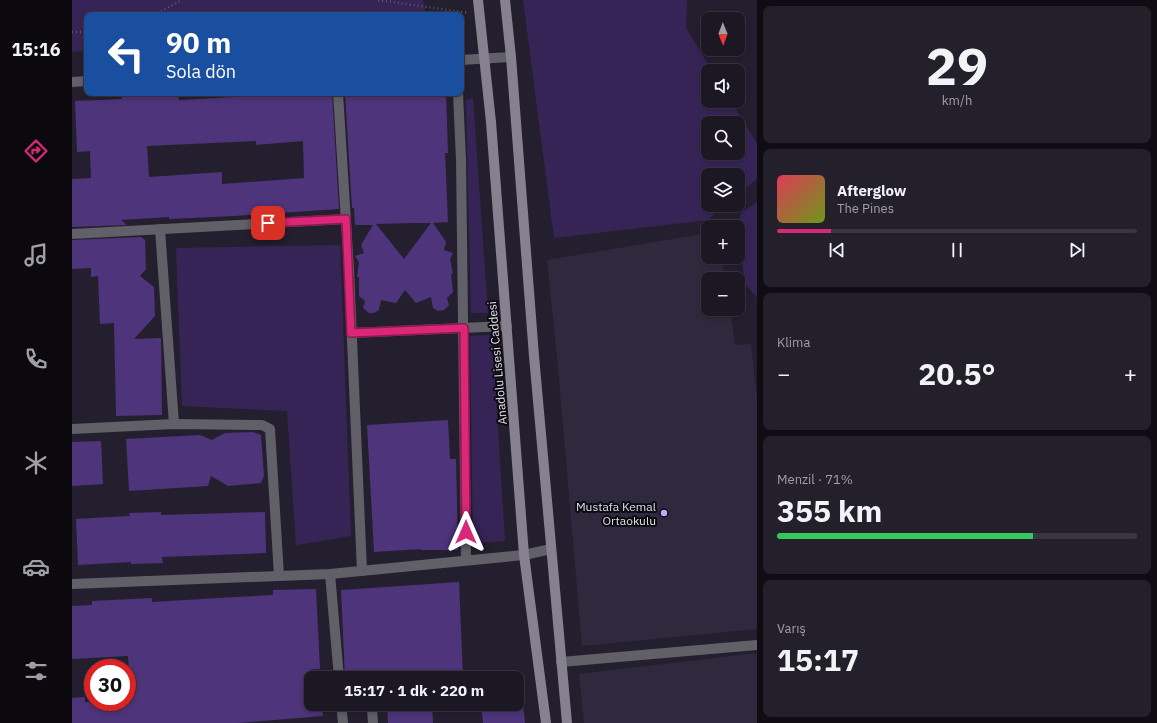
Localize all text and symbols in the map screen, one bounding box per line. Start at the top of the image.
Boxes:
north arrow [701,12,745,56]
map controls [701,12,745,316]
text: 90 m [166,24,231,61]
icon: left [100,28,152,80]
text: 29 [926,32,988,99]
text: 15:16 [11,38,61,61]
text: Sola dön [166,60,236,83]
button: sound [701,64,745,108]
text: km/h [942,92,972,109]
button: search [701,116,745,160]
icon: directions [22,137,50,165]
button: layers [701,168,745,212]
text: Afterglow [837,181,906,200]
text: The Pines [837,200,894,217]
pin [251,206,285,240]
icon: arrive [257,212,279,234]
button: + [701,220,745,264]
icon: previous [826,239,848,261]
icon: pause [946,239,968,261]
icon: next [1066,239,1088,261]
icon: music [22,241,50,269]
button: − [701,272,745,316]
street label: Anadolu Lisesi Caddesi [484,301,510,425]
text: Klima [777,334,810,351]
icon: phone [22,345,50,373]
text: 20.5° [918,354,996,393]
text: − [777,359,790,388]
text: + [1124,359,1137,388]
icon: climate [22,449,50,477]
text: Menzil · 71% [777,471,853,488]
text: 355 km [777,491,882,530]
place label: Mustafa Kemal Ortaokulu [576,499,656,528]
marker: Mustafa Kemal Ortaokulu [659,508,669,518]
position arrow [445,511,487,553]
icon: car [22,553,50,581]
text: Varış [777,620,806,637]
text: 15:17 [777,640,859,679]
icon: filters [22,657,50,685]
speed limit sign: 30 [84,659,136,711]
text: 15:17 · 1 dk · 220 m [344,681,484,700]

